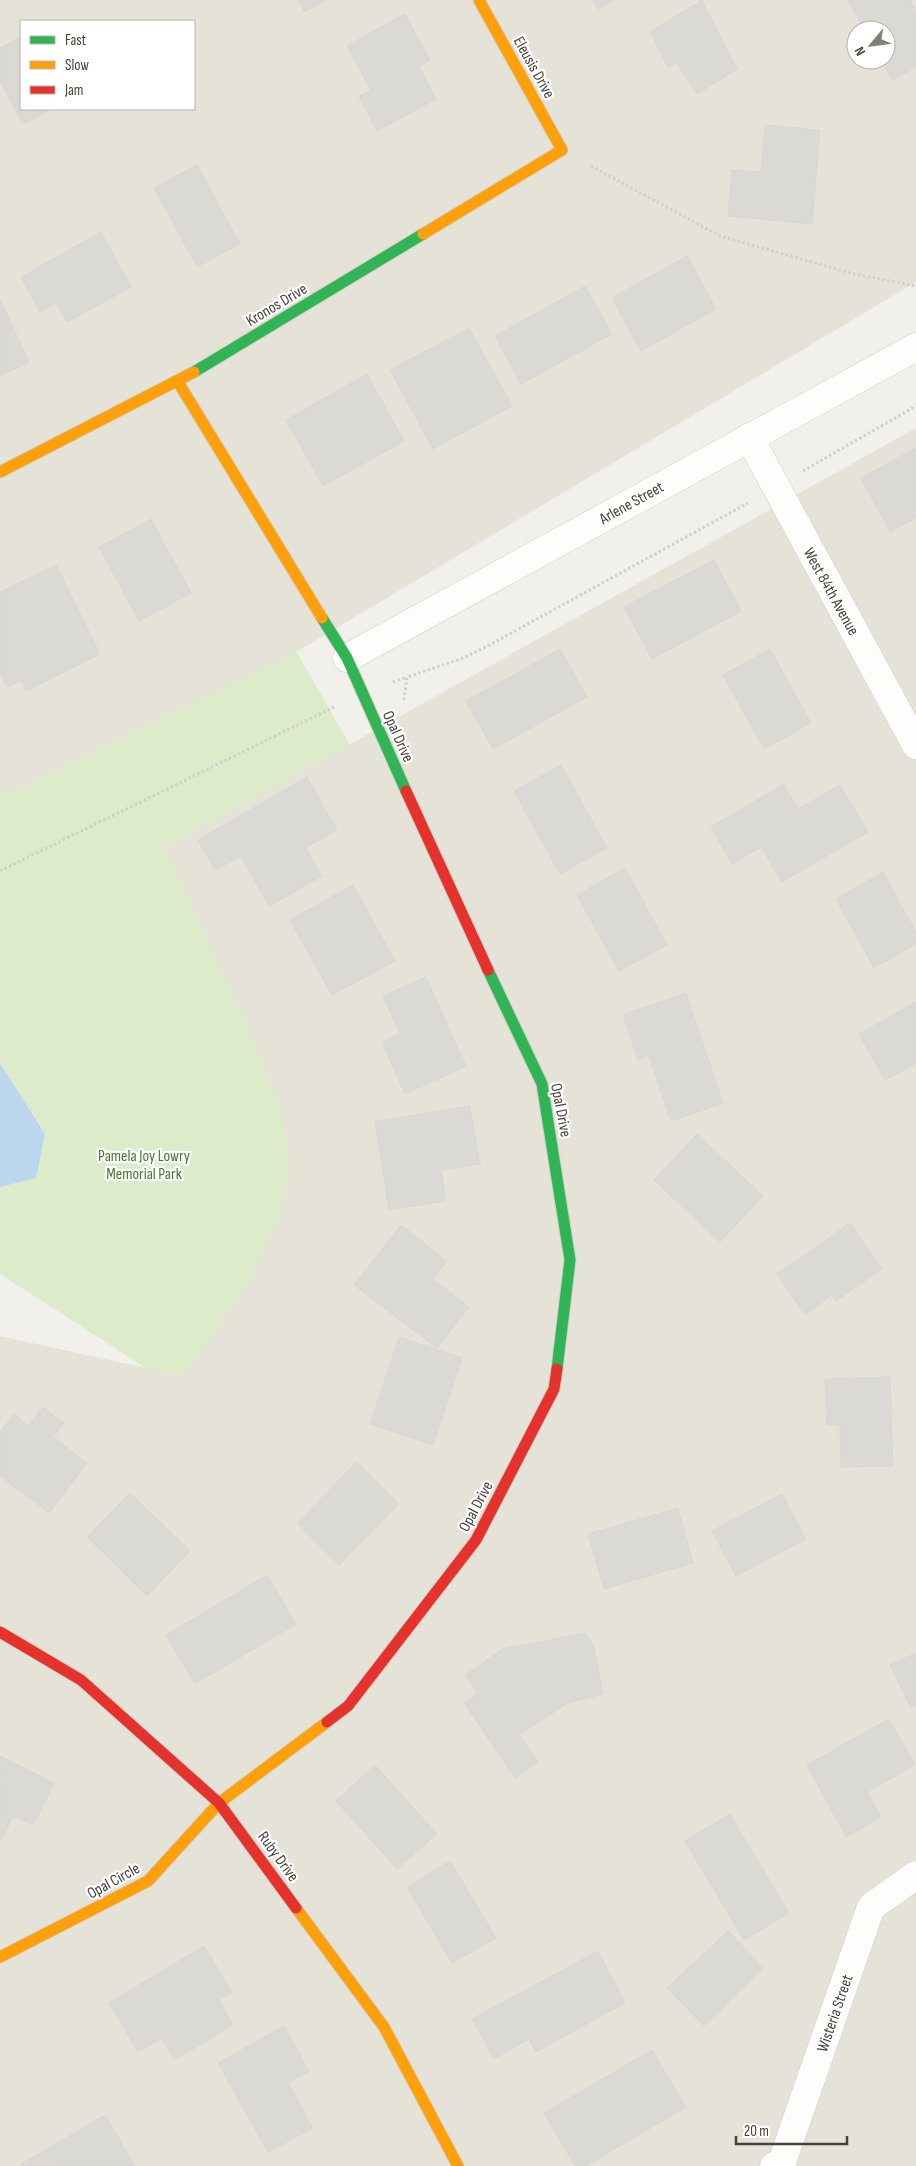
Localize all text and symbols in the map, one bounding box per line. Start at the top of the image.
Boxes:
legend [20,20,195,110]
north arrow [846,20,896,70]
text: Fast [65,31,87,50]
street label: Eleusis Drive [509,34,558,102]
text: N [851,44,869,58]
text: Slow [65,56,89,75]
text: Jam [64,81,83,100]
street label: Kronos Drive [243,280,311,331]
street label: Arlene Street [595,478,667,529]
street label: West 84th Avenue [799,545,863,639]
street label: Opal Drive [378,708,417,765]
street label: Opal Drive [546,1082,575,1139]
park label: Pamela Joy Lowry Memorial Park [98,1147,190,1184]
street label: Opal Drive [455,1478,497,1535]
street label: Ruby Drive [253,1828,302,1886]
street label: Opal Circle [84,1859,143,1903]
street label: Wisteria Street [813,1972,858,2055]
scale bar [736,2114,847,2146]
text: 20 m [744,2122,769,2141]

